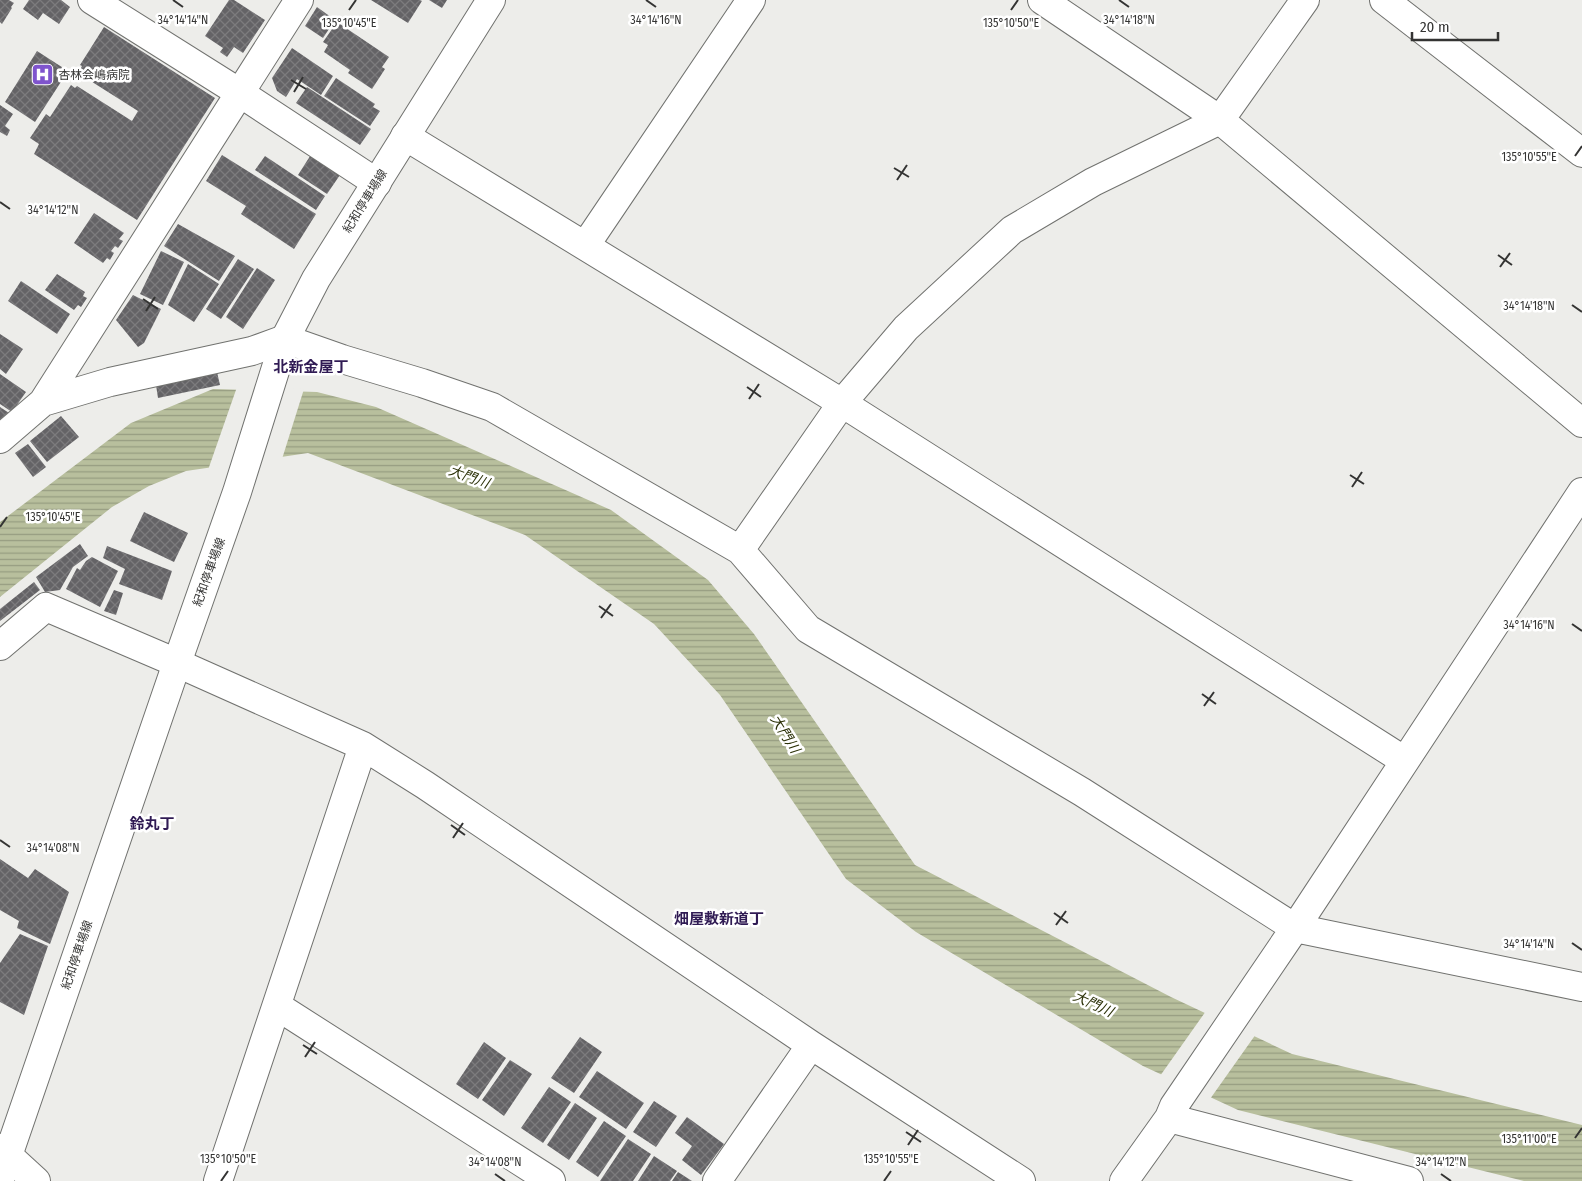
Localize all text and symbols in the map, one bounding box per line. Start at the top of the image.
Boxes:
scale bar [1412,10,1498,42]
text: 34°14'14"N [158,13,208,27]
text: 34°14'16"N [630,13,682,27]
text: 34°14'18"N [1103,13,1155,27]
text: 135°10'45"E [322,16,377,30]
text: 135°10'50"E [983,16,1039,30]
text: 20 m [1420,18,1450,36]
hospital icon: 杏林会嶋病院 [30,63,54,87]
place label: 杏林会嶋病院 [58,68,130,82]
text: 135°10'55"E [1501,150,1557,164]
street label: 紀和停車場線 [340,167,390,235]
text: 34°14'12"N [28,203,78,217]
text: 34°14'18"N [1503,299,1555,313]
district label: 北新金屋丁 [273,358,349,376]
water label: 大門川 [446,462,494,493]
text: 135°10'45"E [26,510,81,524]
street label: 紀和停車場線 [190,536,228,608]
text: 34°14'16"N [1503,618,1555,632]
water label: 大門川 [767,712,804,758]
district label: 鈴丸丁 [129,815,175,833]
text: 34°14'08"N [27,841,79,855]
district label: 畑屋敷新道丁 [674,910,764,928]
street label: 紀和停車場線 [59,919,95,991]
text: 34°14'14"N [1504,937,1554,951]
water label: 大門川 [1070,987,1117,1021]
text: 135°11'00"E [1501,1132,1557,1146]
text: 135°10'50"E [200,1152,256,1166]
text: 135°10'55"E [863,1152,919,1166]
text: 34°14'08"N [469,1155,521,1169]
text: 34°14'12"N [1416,1155,1466,1169]

